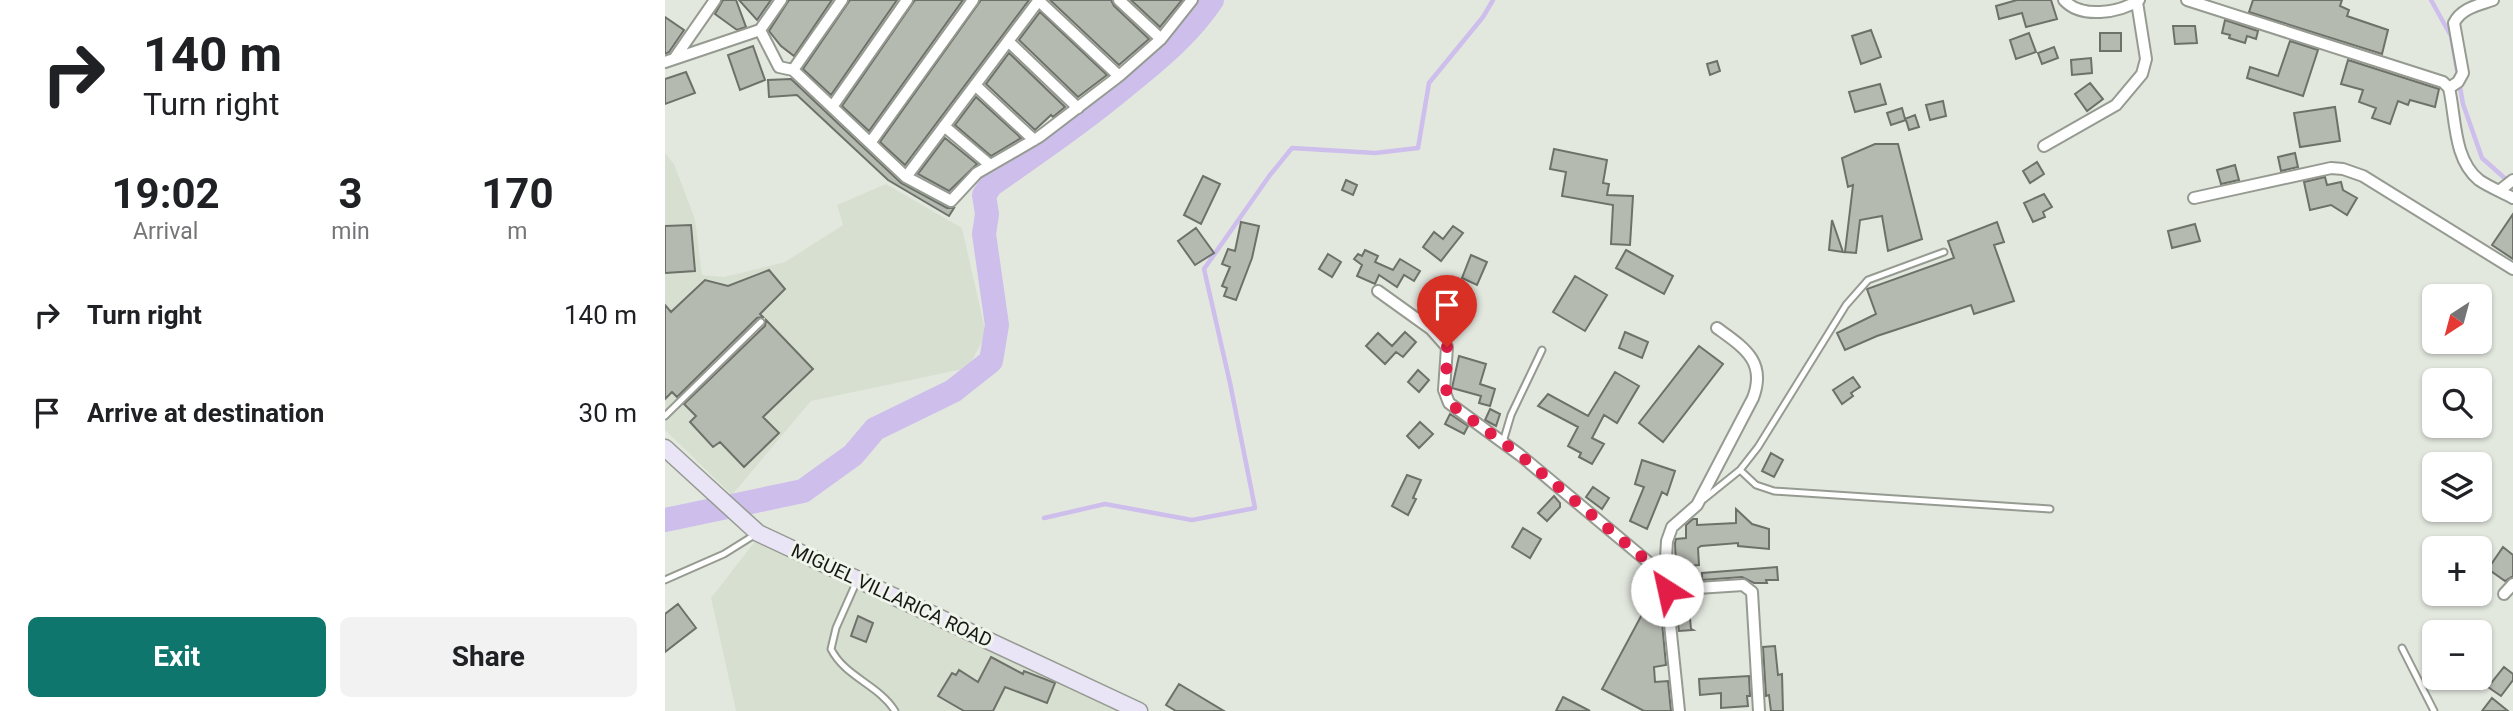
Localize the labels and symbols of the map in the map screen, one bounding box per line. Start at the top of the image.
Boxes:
pin [1417,275,1477,347]
north arrow [2422,284,2492,354]
street label: MIGUEL VILLARICA ROAD [788,539,996,652]
position arrow [1630,553,1704,627]

